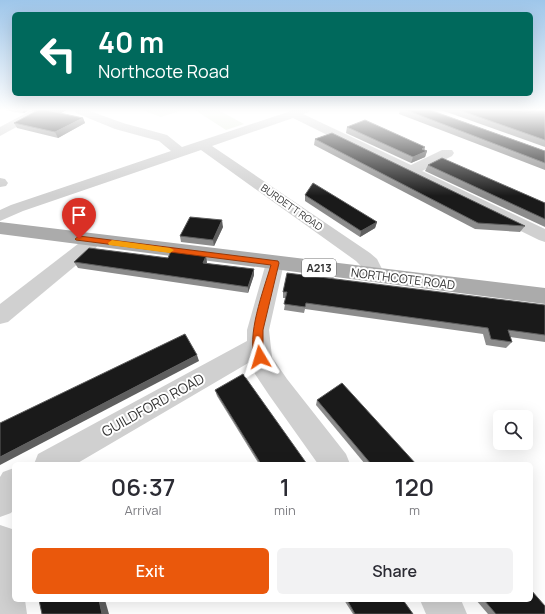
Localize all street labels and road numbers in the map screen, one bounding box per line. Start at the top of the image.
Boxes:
street label: BURDETT ROAD [258,180,326,234]
road number: A213 [302,259,336,277]
street label: NORTHCOTE ROAD [350,264,456,293]
street label: GUILDFORD ROAD [98,368,208,441]

